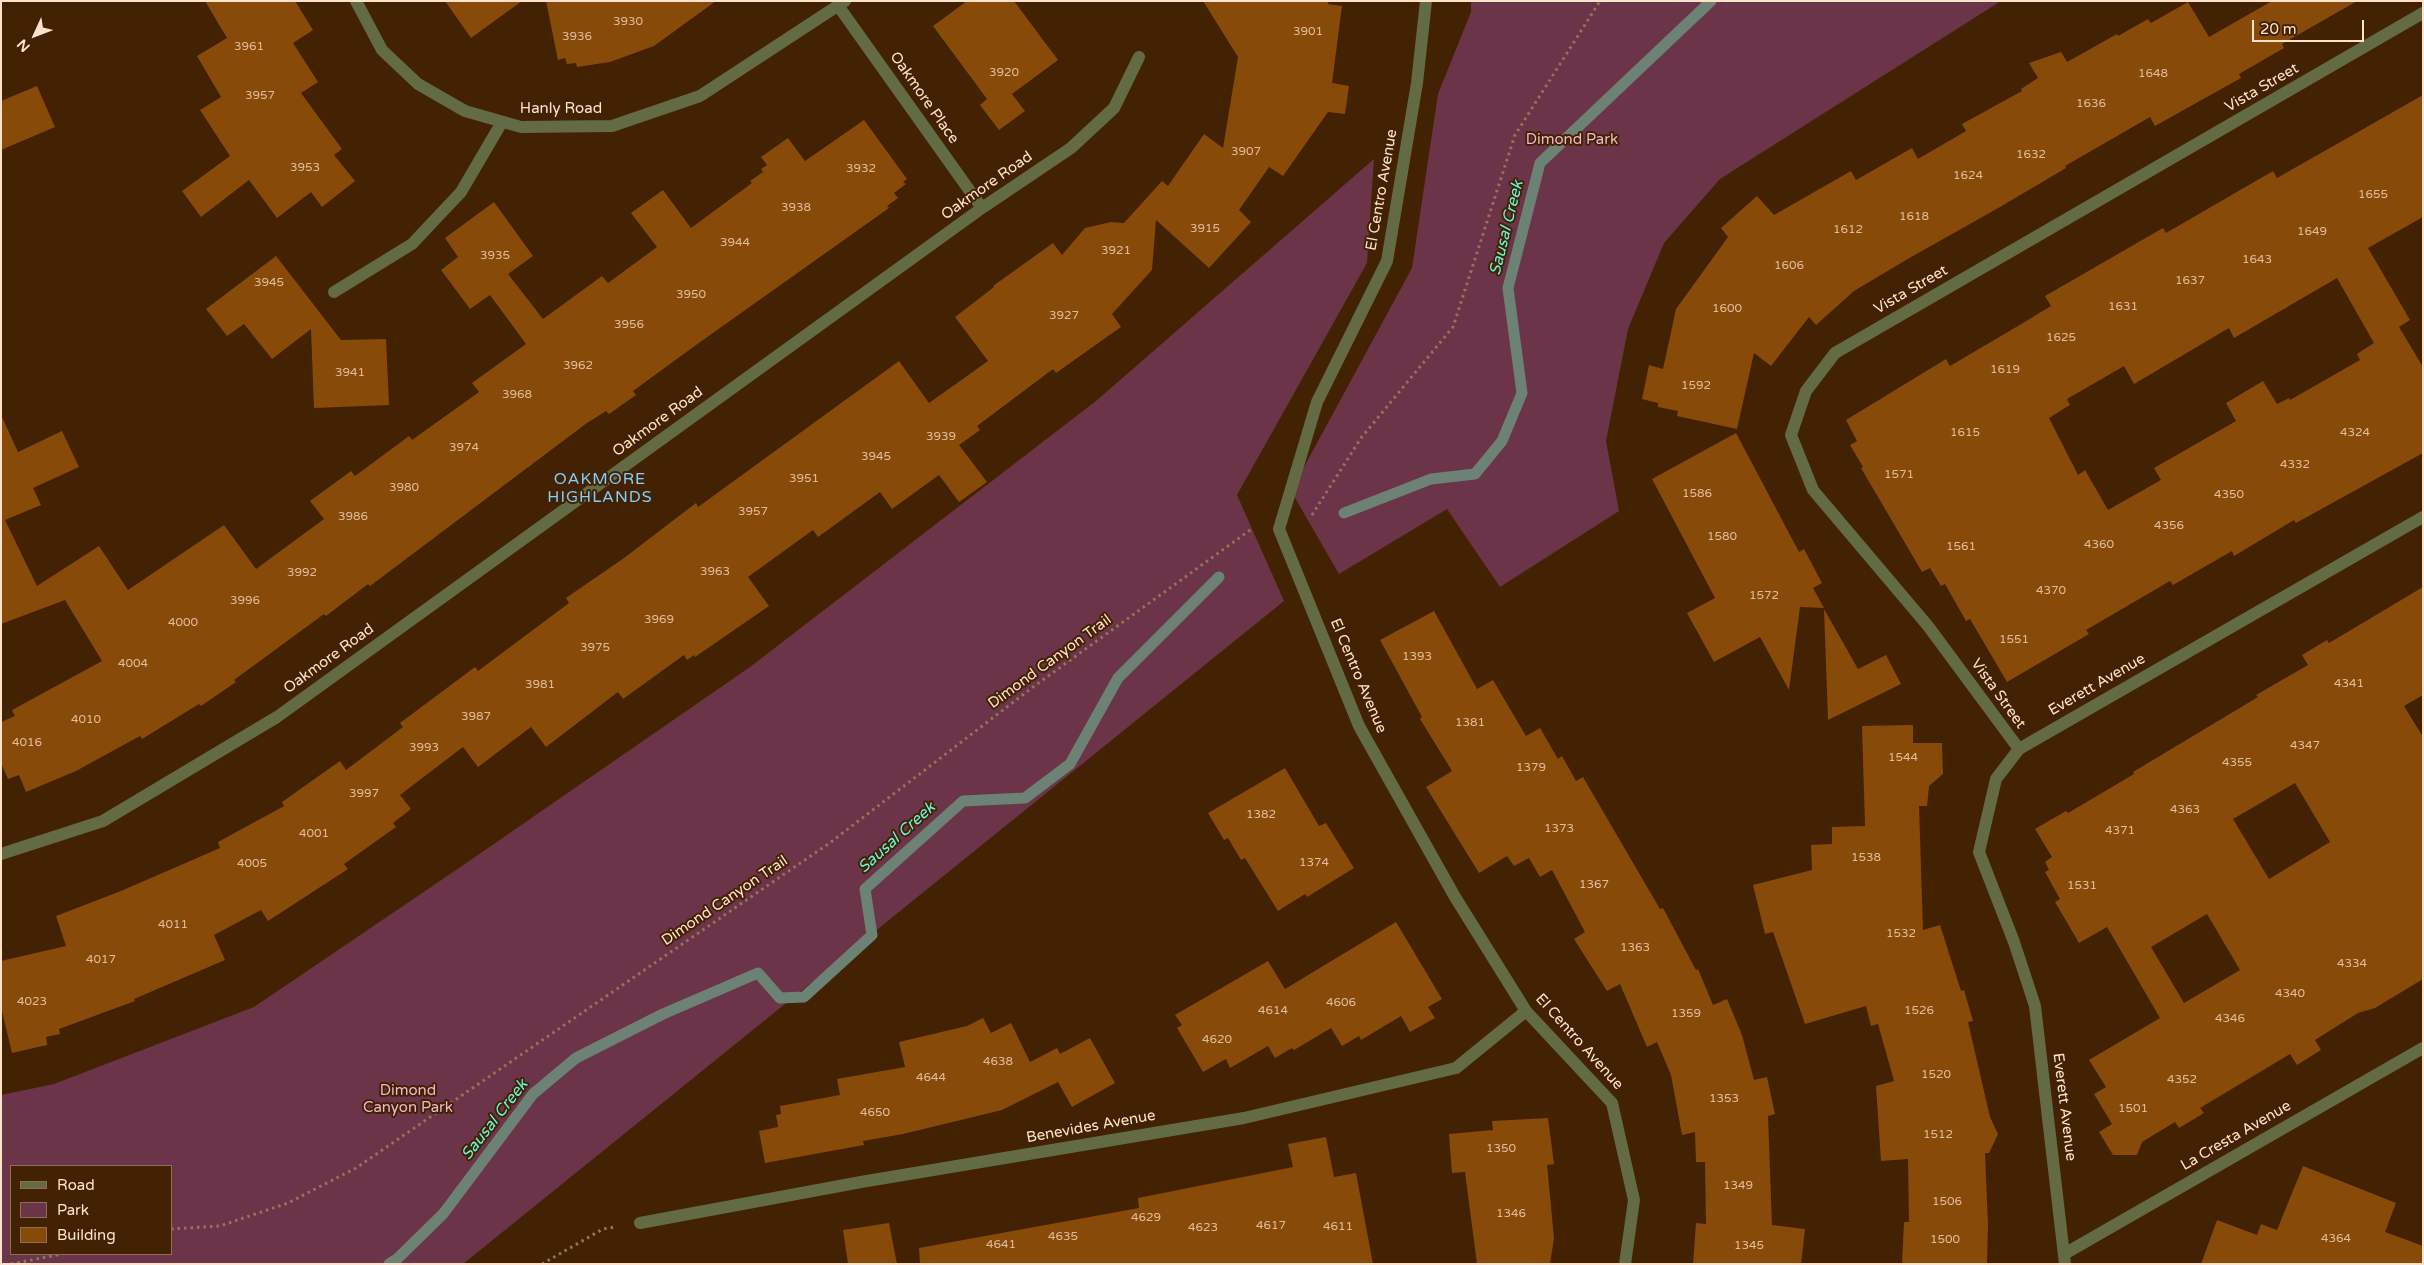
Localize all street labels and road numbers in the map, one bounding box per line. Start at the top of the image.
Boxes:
street label: Oakmore Place [886,49,962,147]
street label: Vista Street [2222,60,2302,116]
street label: Hanly Road [520,100,602,118]
street label: El Centro Avenue [1362,128,1402,252]
street label: Oakmore Road [938,148,1036,224]
street label: Vista Street [1871,262,1951,318]
street label: Oakmore Road [609,383,707,461]
street label: Dimond Canyon Trail [985,611,1115,713]
street label: El Centro Avenue [1326,616,1390,736]
street label: Oakmore Road [280,620,378,698]
street label: Everett Avenue [2045,650,2149,720]
street label: Vista Street [1967,656,2029,732]
street label: Dimond Canyon Trail [659,852,791,950]
street label: El Centro Avenue [1531,990,1627,1094]
street label: Everett Avenue [2048,1052,2080,1162]
street label: La Cresta Avenue [2178,1097,2294,1175]
street label: Benevides Avenue [1025,1107,1157,1147]

